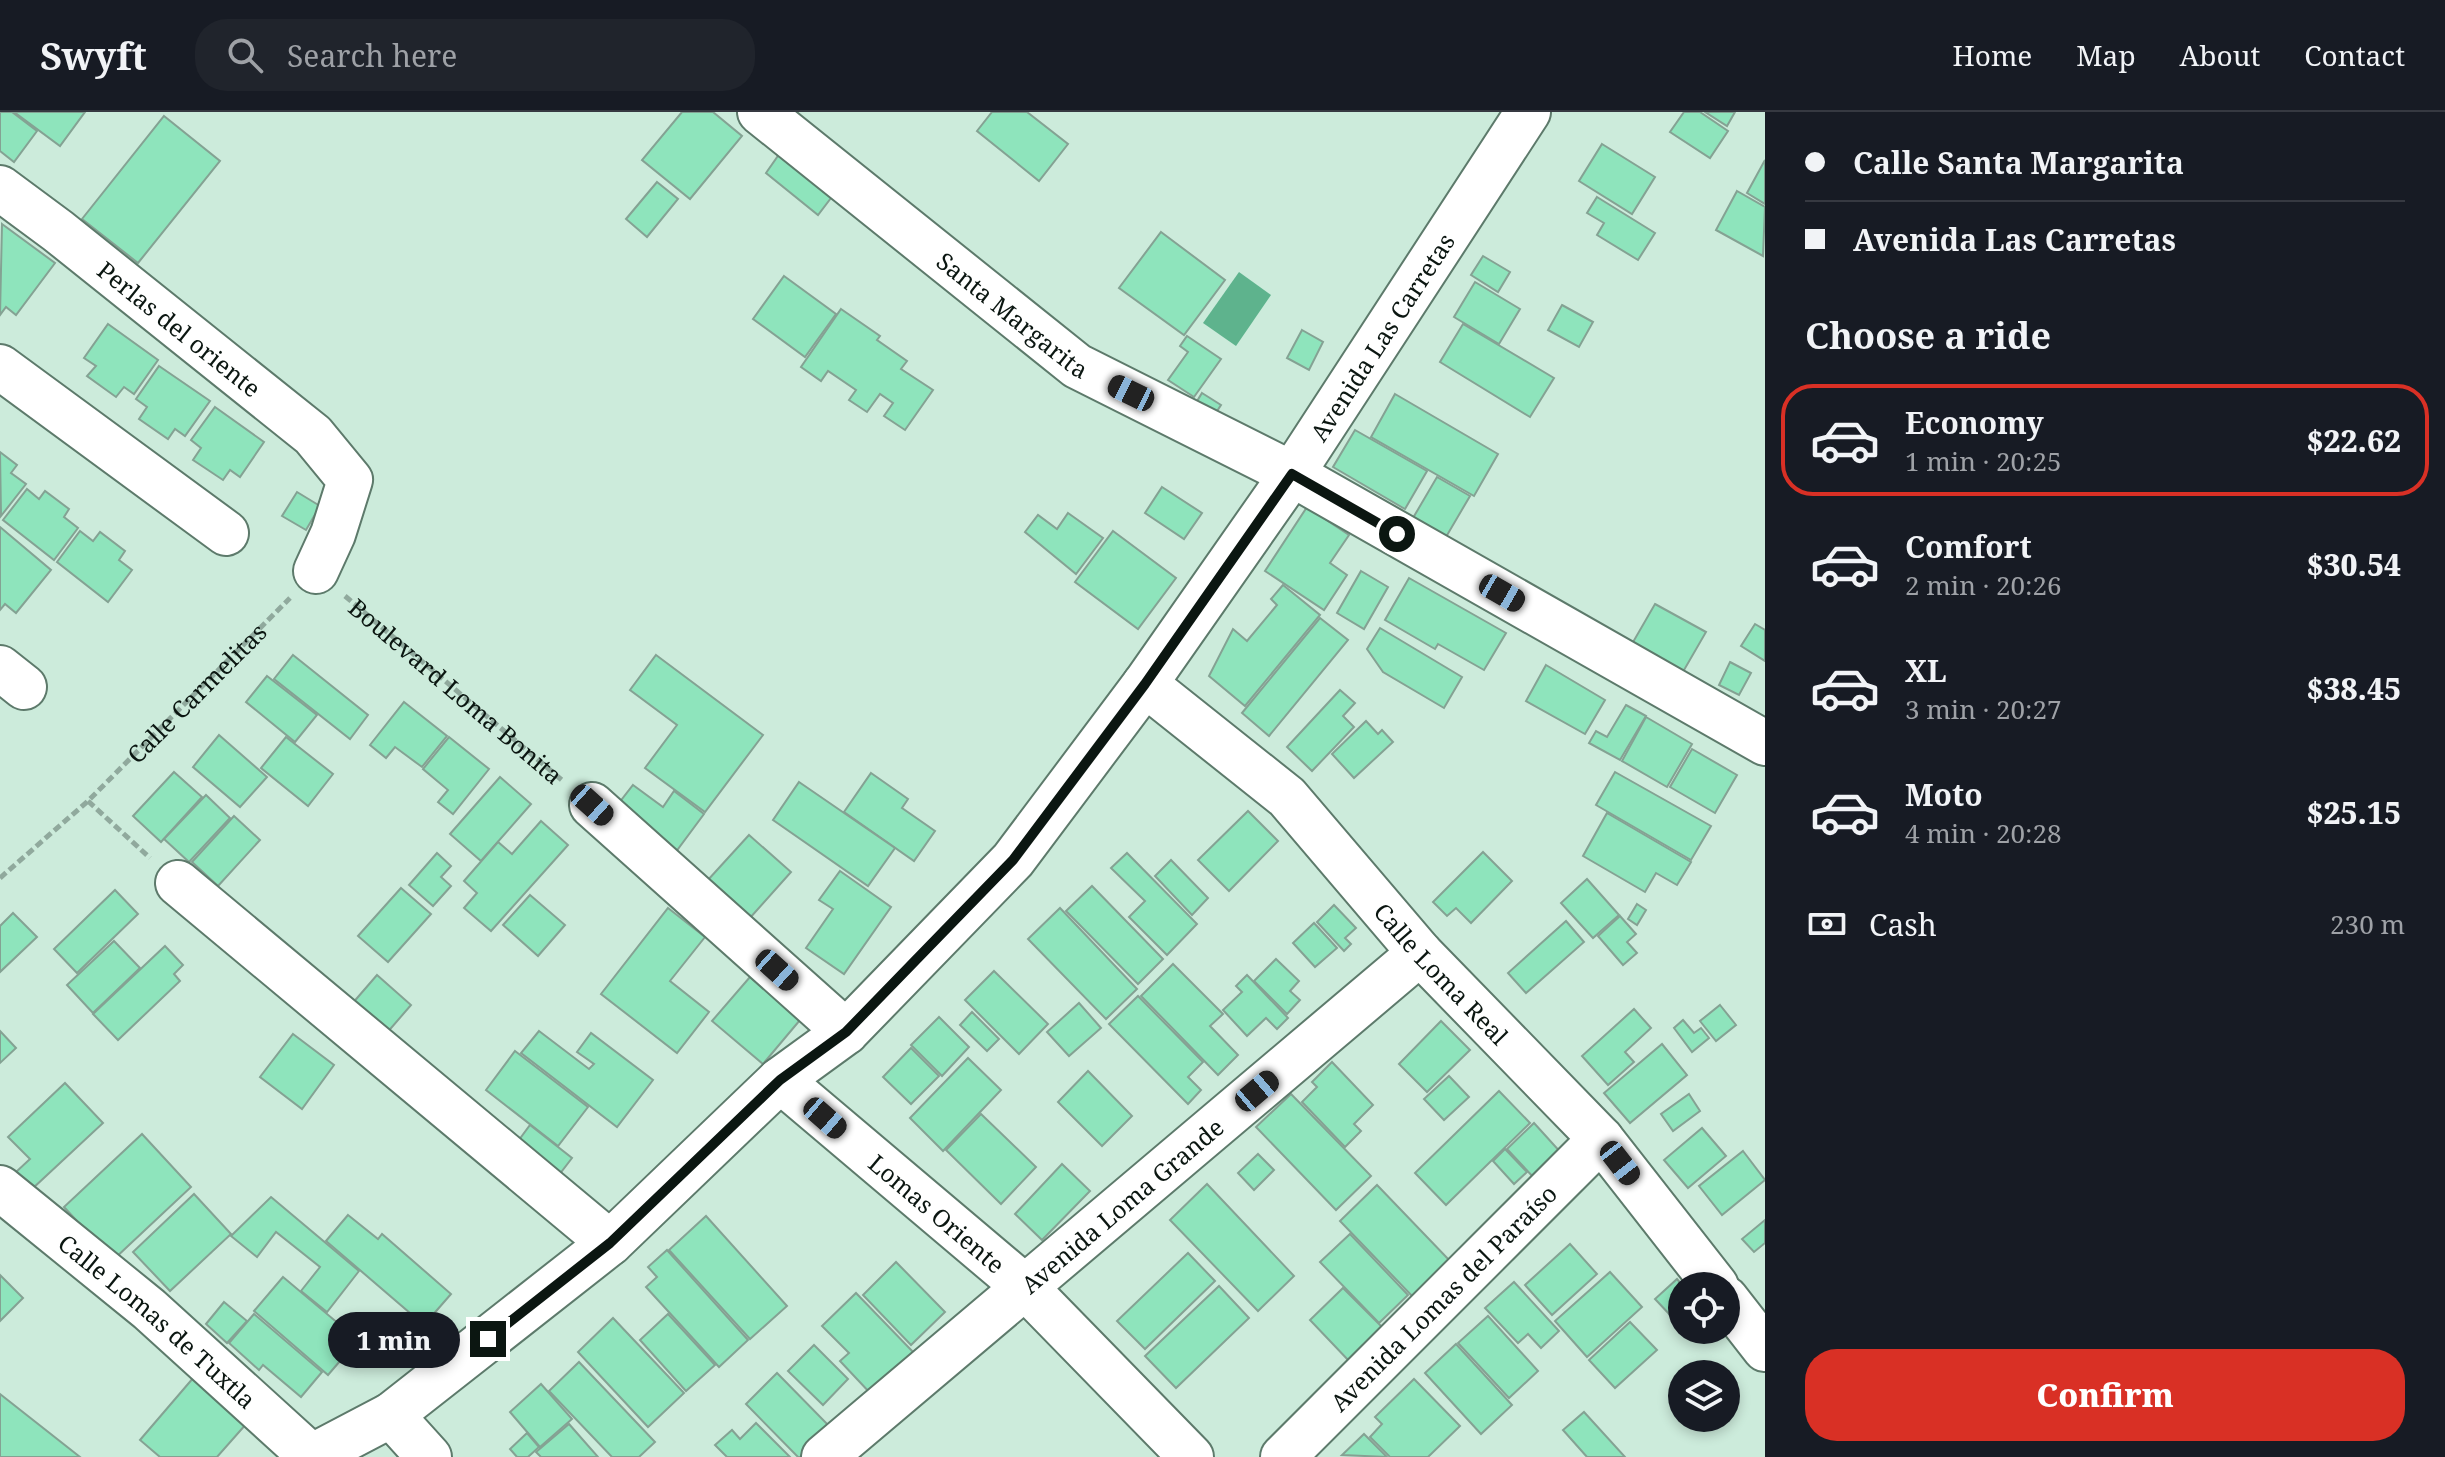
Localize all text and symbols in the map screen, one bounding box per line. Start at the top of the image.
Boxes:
search box [195,19,755,91]
text: Swyft [40,29,147,81]
icon: search [223,33,267,77]
text: Search here [287,35,457,76]
text: Home [1953,36,2032,74]
text: Map [2076,36,2136,74]
text: About [2180,36,2260,74]
text: Contact [2304,36,2405,74]
text: Calle Santa Margarita [1853,142,2184,183]
text: Avenida Las Carretas [1853,219,2176,260]
street label: Avenida Las Carretas [1302,226,1461,447]
street label: Santa Margarita [930,244,1094,385]
street label: Perlas del oriente [91,253,268,404]
text: Choose a ride [1805,311,2051,360]
car [1104,372,1158,414]
text: Economy [1905,402,2044,443]
icon: car [1809,404,1881,476]
text: $22.62 [2307,420,2401,461]
text: 1 min · 20:25 [1905,443,2062,479]
route start [1379,516,1415,552]
text: Comfort [1905,526,2032,567]
icon: car [1809,528,1881,600]
text: $30.54 [2307,544,2401,585]
text: 2 min · 20:26 [1905,567,2062,603]
car [1475,571,1529,615]
street label: Boulevard Loma Bonita [342,590,570,791]
street label: Calle Carmelitas [119,615,273,770]
text: XL [1905,650,1947,691]
icon: car [1809,652,1881,724]
text: $38.45 [2307,668,2401,709]
text: 3 min · 20:27 [1905,691,2062,727]
text: Moto [1905,774,1983,815]
icon: car [1809,776,1881,848]
car [566,780,618,830]
text: $25.15 [2307,792,2401,833]
text: 4 min · 20:28 [1905,815,2062,851]
street label: Calle Loma Real [1367,895,1517,1052]
icon: cash [1805,902,1849,946]
text: Cash [1869,904,1937,945]
text: 230 m [2330,906,2405,942]
car [751,945,803,995]
car [1231,1066,1283,1116]
car [799,1093,851,1143]
street label: Avenida Loma Grande [1013,1110,1230,1300]
car [1596,1137,1644,1189]
street label: Lomas Oriente [862,1146,1012,1280]
street label: Avenida Lomas del Paraíso [1322,1177,1563,1418]
street label: Calle Lomas de Tuxtla [52,1226,264,1415]
map controls [1668,1272,1740,1432]
button: locate [1668,1272,1740,1344]
callout: 1 min [328,1311,460,1367]
route end [470,1321,506,1357]
text: 1 min [357,1322,431,1358]
button: Confirm [1805,1349,2405,1441]
button: layers [1668,1360,1740,1432]

